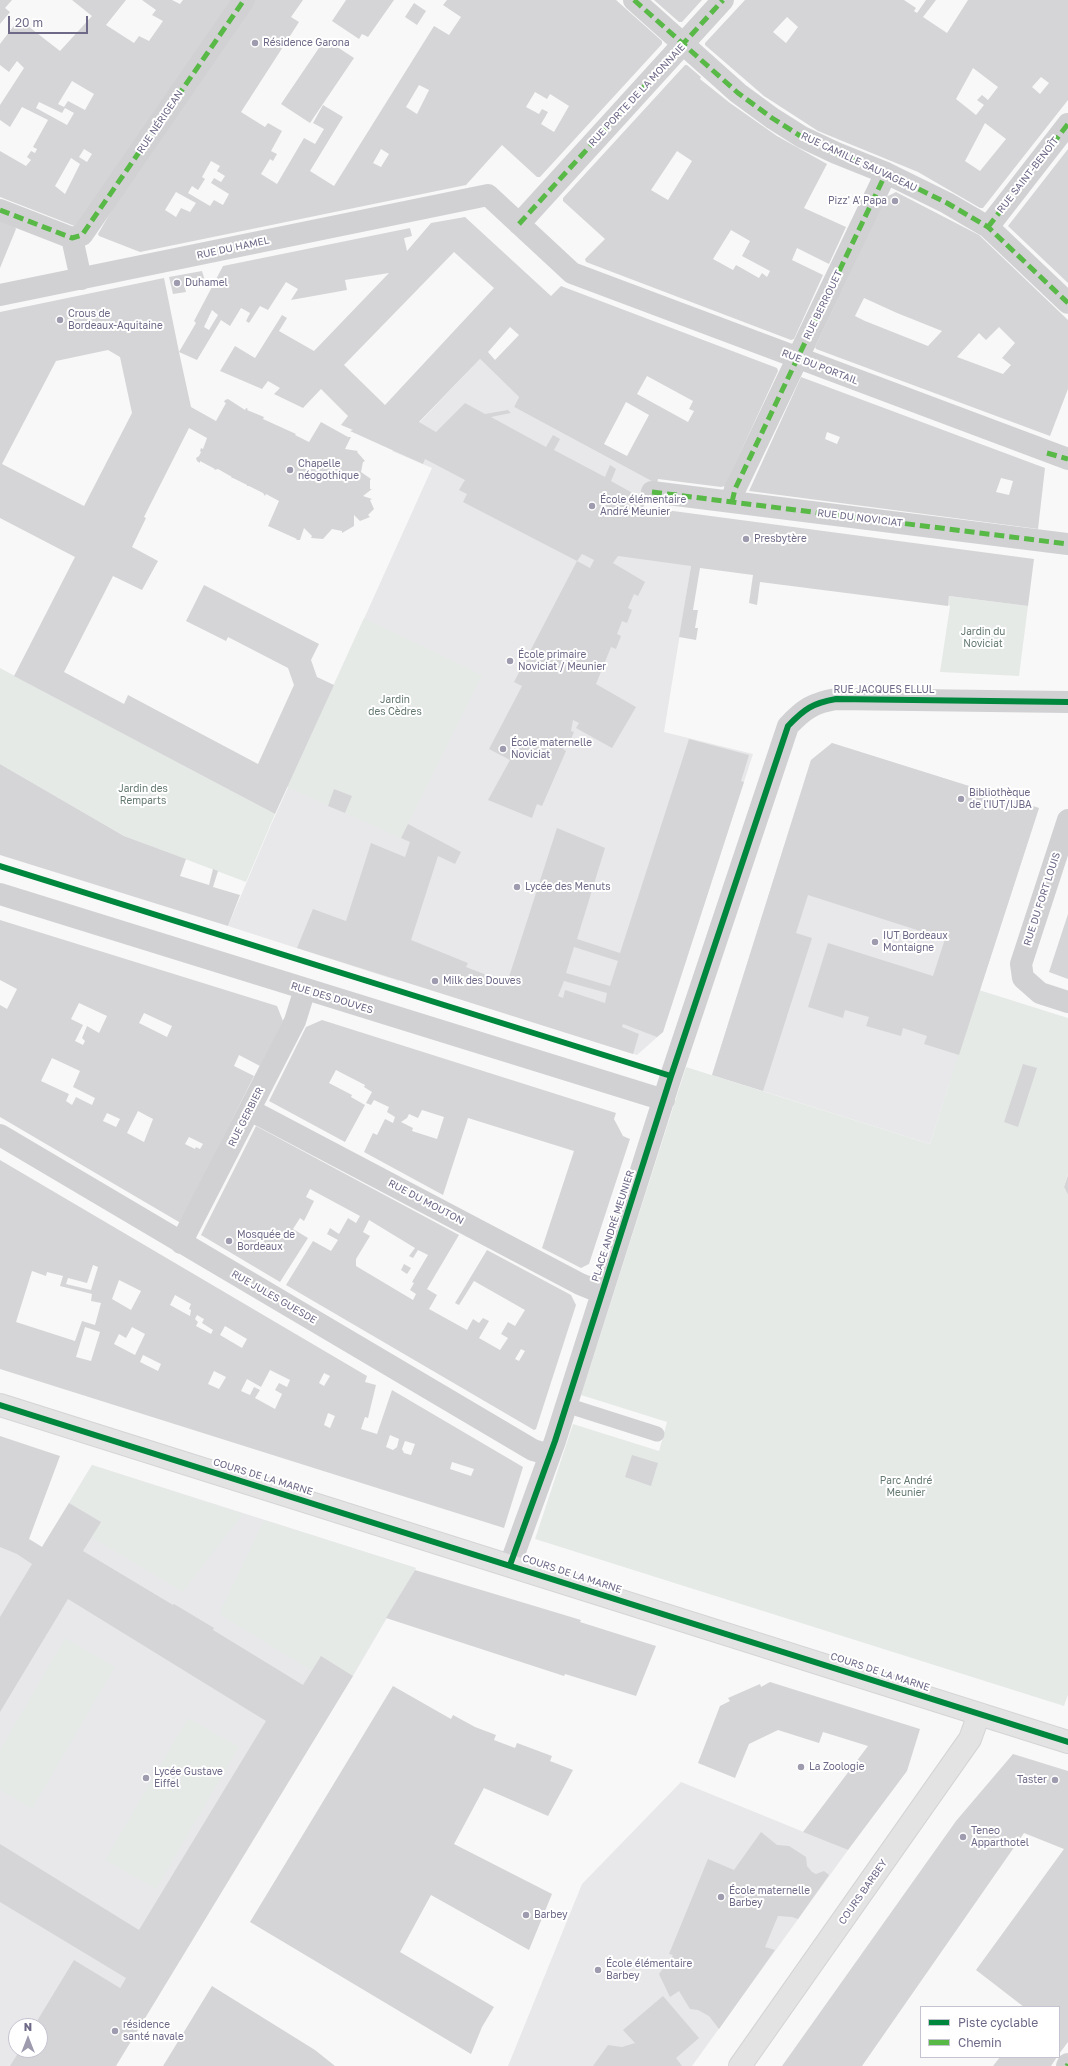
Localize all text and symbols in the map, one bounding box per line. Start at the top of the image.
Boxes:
scale bar [10,8,90,34]
text: 20 m [15,15,43,30]
place label: Résidence Garona [263,37,350,49]
marker: Résidence Garona [250,38,260,48]
street label: RUE PORTE DE LA MONNAIE [586,41,688,149]
street label: RUE NÉRIGEAN [134,88,186,156]
street label: RUE CAMILLE SAUVAGEAU [799,130,919,194]
street label: RUE SAINT-BENOÎT [995,135,1061,215]
place label: Pizz' A' Papa [828,195,887,207]
marker: Pizz' A' Papa [890,196,900,206]
street label: RUE DU HAMEL [196,234,270,262]
street label: RUE BERROUET [801,268,845,342]
place label: Duhamel [185,277,228,289]
marker: Duhamel [172,278,182,288]
place label: Crous de Bordeaux-Aquitaine [68,308,163,332]
marker: Crous de Bordeaux-Aquitaine [55,315,65,325]
street label: RUE DU PORTAIL [780,347,860,387]
place label: Chapelle néogothique [298,458,359,482]
marker: Chapelle néogothique [285,465,295,475]
place label: École élémentaire André Meunier [600,494,686,518]
marker: École élémentaire André Meunier [587,501,597,511]
street label: RUE DU NOVICIAT [817,507,903,529]
place label: Presbytère [754,533,807,545]
marker: Presbytère [741,534,751,544]
park label: Jardin du Noviciat [961,626,1005,650]
place label: École primaire Noviciat / Meunier [518,649,606,672]
marker: École primaire Noviciat / Meunier [505,656,515,666]
street label: RUE JACQUES ELLUL [833,684,935,696]
park label: Jardin des Cèdres [368,694,422,718]
place label: École maternelle Noviciat [511,737,592,760]
marker: École maternelle Noviciat [498,744,508,754]
park label: Jardin des Remparts [118,783,168,806]
place label: Bibliothèque de l'IUT/IJBA [969,787,1032,810]
marker: Bibliothèque de l'IUT/IJBA [956,794,966,804]
street label: RUE DU FORT LOUIS [1021,851,1063,947]
place label: Lycée des Menuts [525,881,610,893]
marker: Lycée des Menuts [512,882,522,892]
place label: IUT Bordeaux Montaigne [883,930,948,954]
marker: IUT Bordeaux Montaigne [870,937,880,947]
place label: Milk des Douves [443,975,521,987]
marker: Milk des Douves [430,976,440,986]
street label: RUE DES DOUVES [289,980,375,1016]
street label: RUE GERBIER [226,1085,266,1149]
street label: PLACE ANDRÉ MEUNIER [589,1169,637,1283]
street label: RUE DU MOUTON [386,1177,466,1227]
place label: Mosquée de Bordeaux [237,1229,295,1252]
marker: Mosquée de Bordeaux [224,1236,234,1246]
street label: RUE JULES GUESDE [229,1268,319,1326]
street label: COURS DE LA MARNE [212,1456,314,1498]
park label: Parc André Meunier [880,1475,932,1498]
street label: COURS DE LA MARNE [521,1552,623,1596]
street label: COURS DE LA MARNE [829,1650,931,1694]
place label: La Zoologie [809,1761,864,1773]
marker: La Zoologie [796,1762,806,1772]
place label: Lycée Gustave Eiffel [154,1766,223,1790]
marker: Lycée Gustave Eiffel [141,1773,151,1783]
place label: Taster [1017,1774,1047,1786]
marker: Taster [1050,1775,1060,1785]
place label: Teneo Apparthotel [971,1825,1029,1848]
marker: Teneo Apparthotel [958,1832,968,1842]
street label: COURS BARBEY [836,1857,890,1927]
place label: École maternelle Barbey [729,1885,810,1908]
marker: École maternelle Barbey [716,1892,726,1902]
place label: Barbey [534,1909,568,1921]
marker: Barbey [521,1910,531,1920]
place label: École élémentaire Barbey [606,1958,692,1982]
marker: École élémentaire Barbey [593,1965,603,1975]
legend [920,2006,1060,2058]
text: Piste cyclable [958,2015,1038,2030]
north arrow [8,2018,48,2058]
place label: résidence santé navale [123,2019,184,2042]
text: N [24,2020,32,2033]
marker: résidence santé navale [110,2026,120,2036]
text: Chemin [958,2035,1002,2050]

